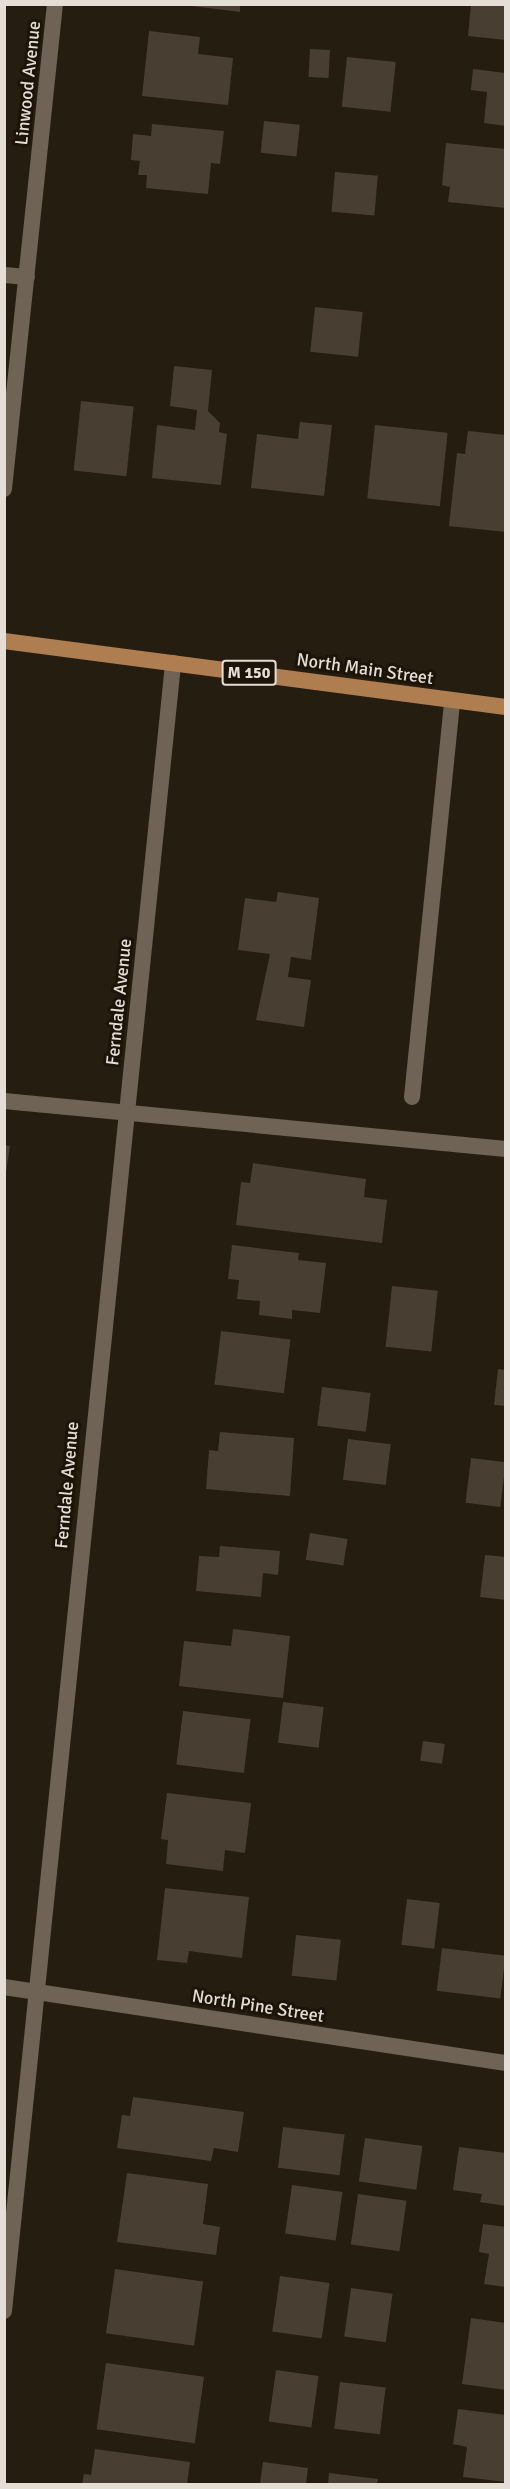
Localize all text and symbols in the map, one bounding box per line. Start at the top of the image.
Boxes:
street label: Linwood Avenue [11,20,45,146]
street label: North Main Street [295,649,435,689]
road number: M 150 [220,660,278,686]
street label: Ferndale Avenue [102,938,136,1066]
street label: Ferndale Avenue [51,1421,83,1549]
street label: North Pine Street [190,1985,326,2027]

